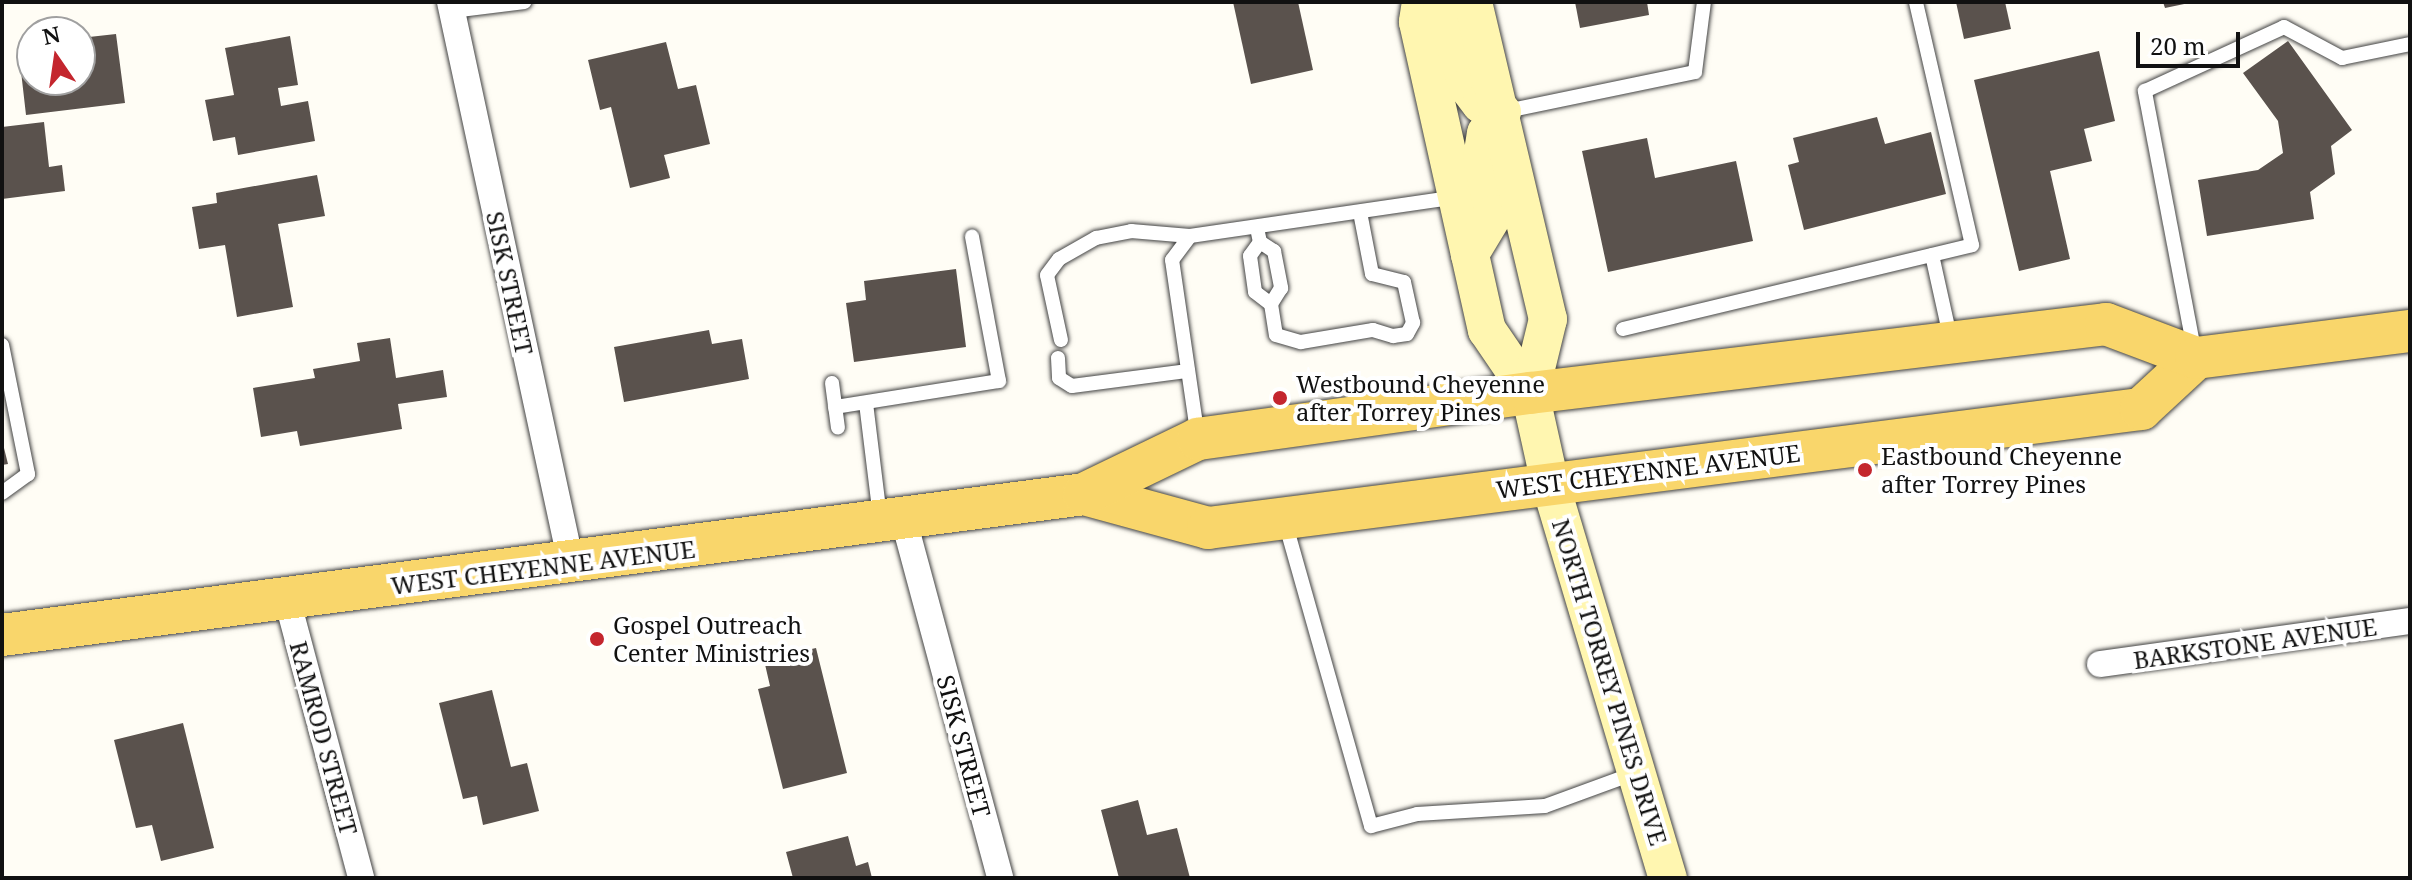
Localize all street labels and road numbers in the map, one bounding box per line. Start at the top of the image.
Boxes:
street label: SISK STREET [481,209,539,357]
street label: WEST CHEYENNE AVENUE [1494,438,1802,504]
street label: NORTH TORREY PINES DRIVE [1547,515,1673,849]
street label: WEST CHEYENNE AVENUE [389,534,697,600]
street label: BARKSTONE AVENUE [2131,612,2379,674]
street label: RAMROD STREET [284,638,364,838]
street label: SISK STREET [931,672,997,820]

